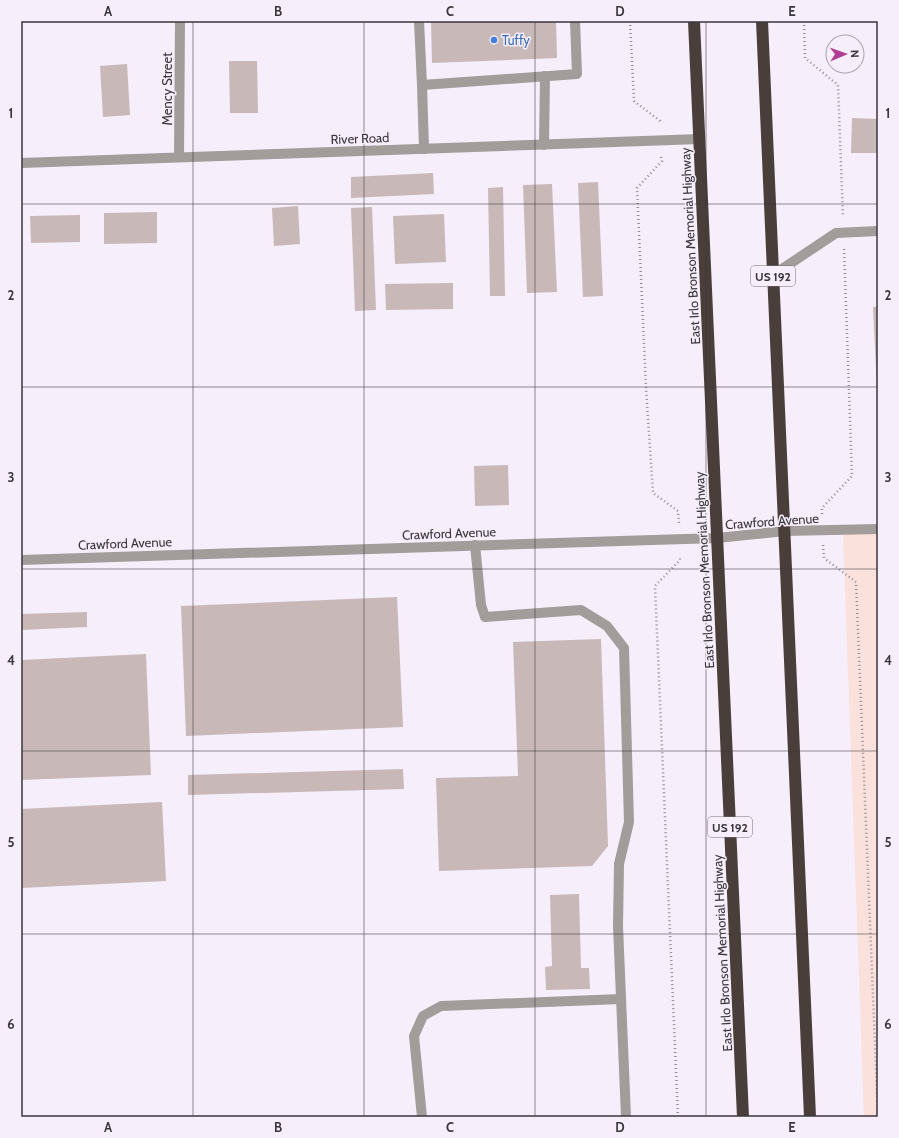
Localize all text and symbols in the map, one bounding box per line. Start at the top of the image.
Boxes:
text: A [104,3,113,19]
text: B [274,3,282,19]
text: C [446,3,454,19]
text: D [615,3,625,19]
text: E [788,3,796,19]
place label: Tuffy [502,32,530,48]
north arrow [825,34,865,74]
marker: Tuffy [489,35,499,45]
text: N [848,50,862,58]
street label: Mency Street [159,52,175,126]
text: 1 [9,105,13,121]
text: 1 [886,105,890,121]
street label: River Road [330,129,390,147]
street label: East Irlo Bronson Memorial Highway [677,147,703,345]
road number: US 192 [751,266,795,286]
text: 2 [8,287,15,303]
text: 2 [885,287,892,303]
text: 3 [7,469,15,485]
text: 3 [884,469,892,485]
street label: East Irlo Bronson Memorial Highway [691,471,717,669]
street label: Crawford Avenue [725,510,820,532]
street label: Crawford Avenue [402,523,497,543]
street label: Crawford Avenue [78,533,173,553]
text: 4 [7,652,15,668]
text: 4 [884,652,892,668]
road number: US 192 [708,817,752,837]
text: 5 [8,834,15,850]
text: 5 [885,834,892,850]
street label: East Irlo Bronson Memorial Highway [709,854,735,1052]
text: 6 [7,1016,15,1032]
text: 6 [884,1016,892,1032]
text: A [104,1119,113,1135]
text: B [274,1119,282,1135]
text: C [446,1119,454,1135]
text: D [615,1119,625,1135]
text: E [788,1119,796,1135]

